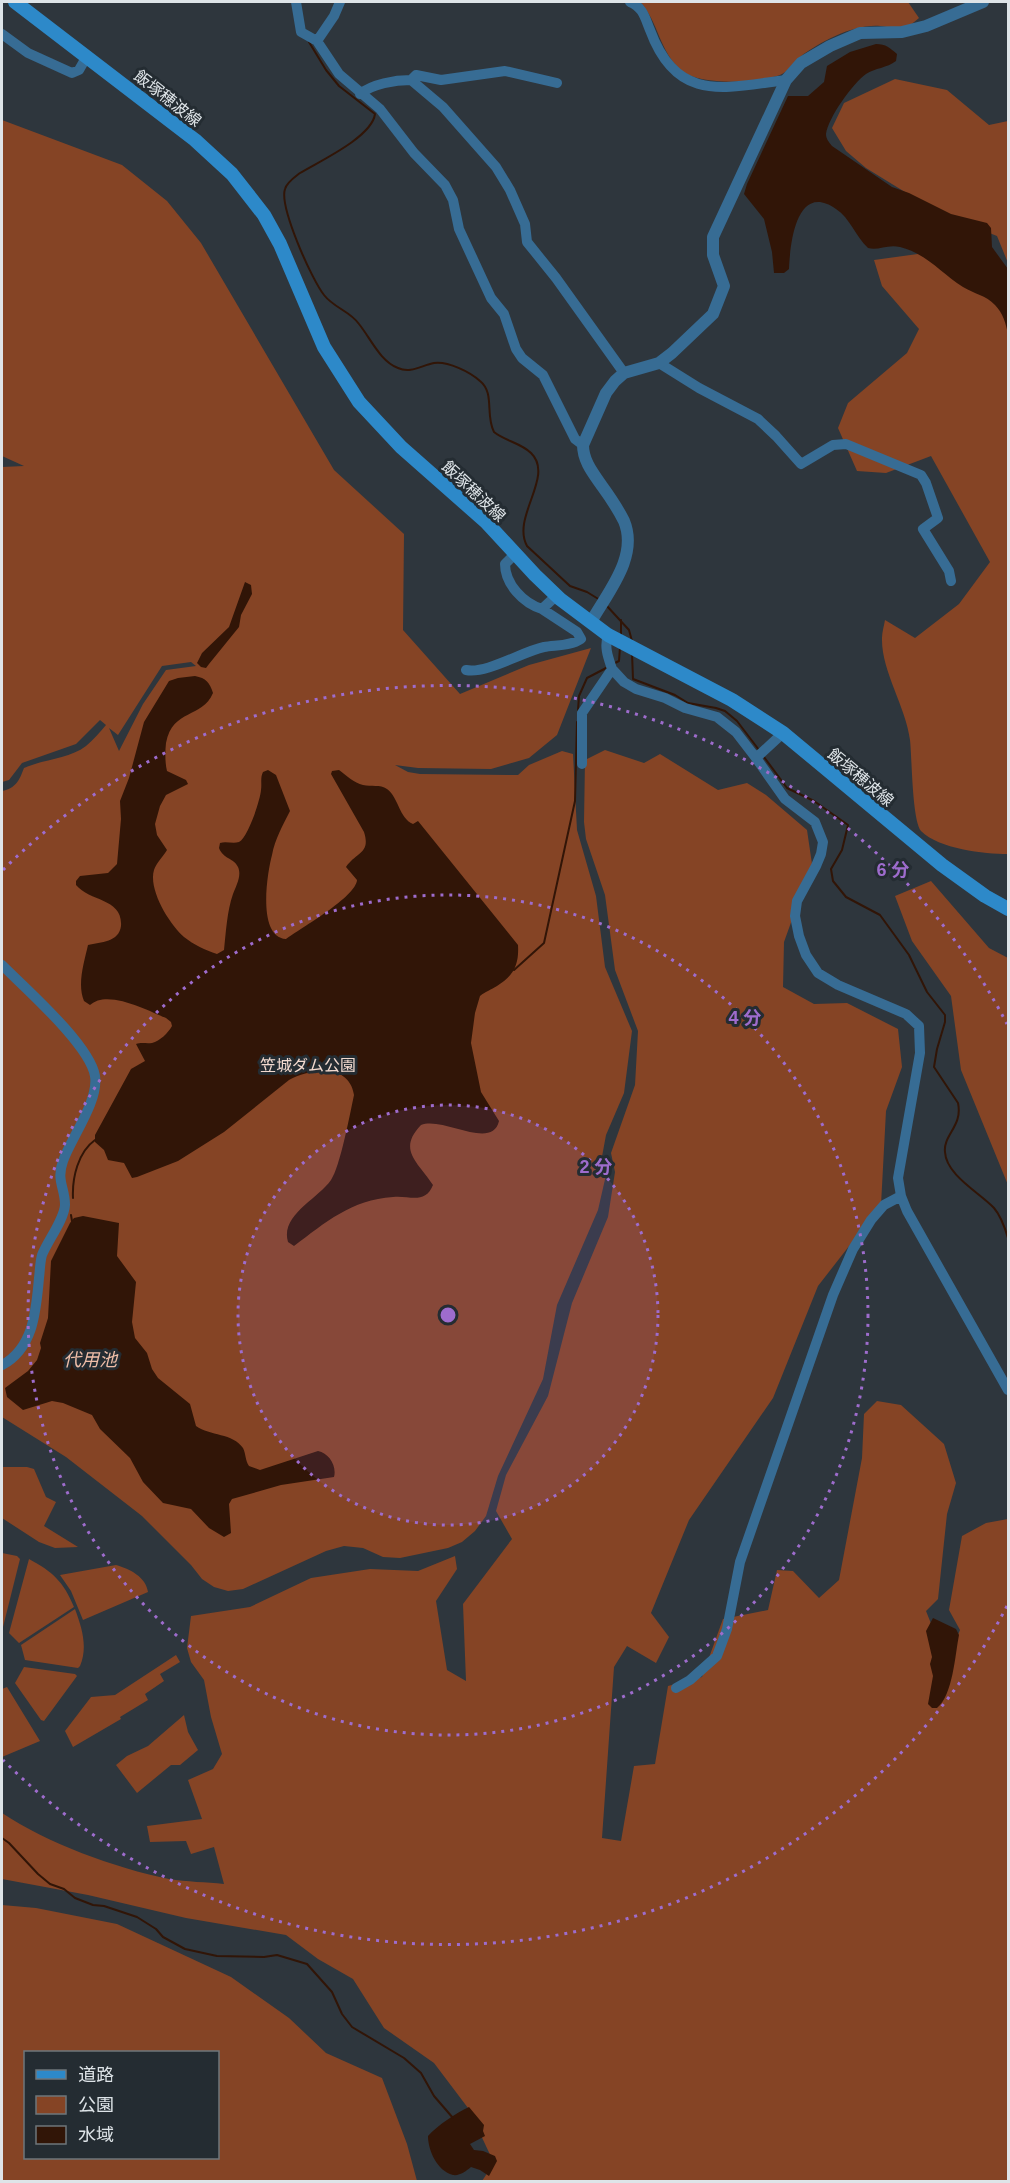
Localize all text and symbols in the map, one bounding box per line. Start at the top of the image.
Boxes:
street label: 飯塚穂波線 [131,67,204,130]
street label: 飯塚穂波線 [439,458,509,525]
street label: 飯塚穂波線 [825,745,897,810]
text: 6 分 [876,860,910,880]
text: 4 分 [728,1008,762,1028]
park label: 笠城ダム公園 [260,1057,356,1074]
text: 2 分 [579,1157,613,1177]
centre of rings [438,1305,458,1325]
water label: 代用池 [63,1350,119,1370]
legend [24,2051,219,2159]
text: 道路 [78,2065,114,2085]
text: 公園 [78,2095,114,2115]
text: 水域 [78,2125,114,2145]

